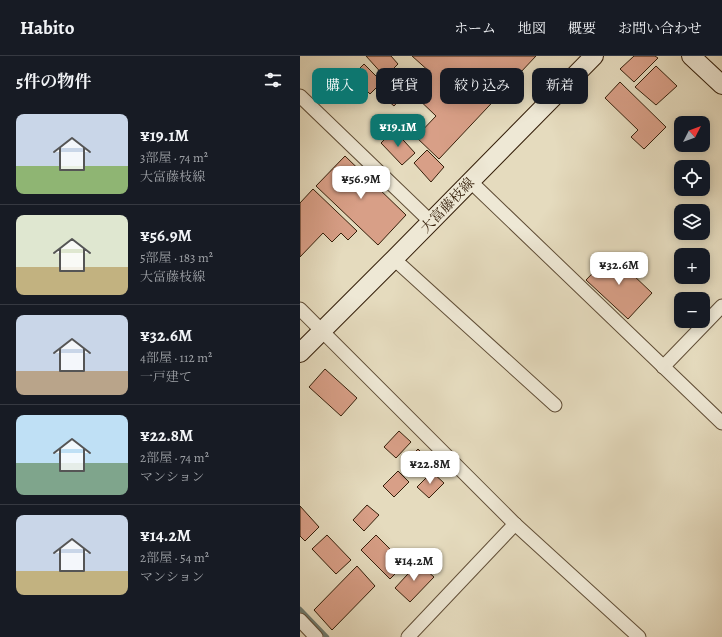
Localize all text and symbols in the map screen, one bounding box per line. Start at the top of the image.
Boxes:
text: Habito [20,15,74,41]
text: ホーム [454,19,496,38]
text: 地図 [518,19,546,38]
text: 概要 [568,19,596,38]
text: お問い合わせ [618,19,702,38]
chip: 購入 [312,68,368,104]
chip: 賃貸 [376,68,432,104]
chip: 絞り込み [440,68,524,104]
chip: 新着 [532,68,588,104]
icon: filters [262,69,284,91]
text: 5件の物件 [16,70,91,93]
pin: ¥19.1M [365,114,431,148]
north arrow [674,116,710,152]
map controls [674,116,710,328]
text: ¥19.1M [379,118,417,135]
text: ¥19.1M [140,124,189,147]
icon: home [48,130,96,178]
text: 3部屋 · 74 m² [140,149,208,166]
button: locate [674,160,710,196]
pin: ¥56.9M [328,166,394,200]
text: 大富藤枝線 [140,168,205,185]
text: ¥56.9M [341,170,381,187]
street label: 大富藤枝線 [416,174,479,237]
button: layers [674,204,710,240]
text: ¥56.9M [140,224,192,247]
icon: home [48,231,96,279]
button: + [674,248,710,284]
text: 5部屋 · 183 m² [140,249,213,266]
pin: ¥32.6M [586,252,652,286]
text: ¥32.6M [599,256,639,273]
text: 大富藤枝線 [140,268,205,285]
button: − [674,292,710,328]
text: ¥32.6M [140,324,192,347]
icon: home [48,331,96,379]
text: 4部屋 · 112 m² [140,349,212,366]
text: 一戸建て [140,368,192,385]
text: ¥22.8M [140,424,193,447]
icon: home [48,431,96,479]
text: 2部屋 · 74 m² [140,449,209,466]
pin: ¥22.8M [397,451,463,485]
text: ¥22.8M [410,455,450,472]
text: マンション [140,468,204,485]
text: ¥14.2M [140,524,191,547]
icon: home [48,531,96,579]
pin: ¥14.2M [381,548,447,582]
text: 2部屋 · 54 m² [140,549,209,566]
text: ¥14.2M [394,552,434,569]
text: マンション [140,568,204,585]

